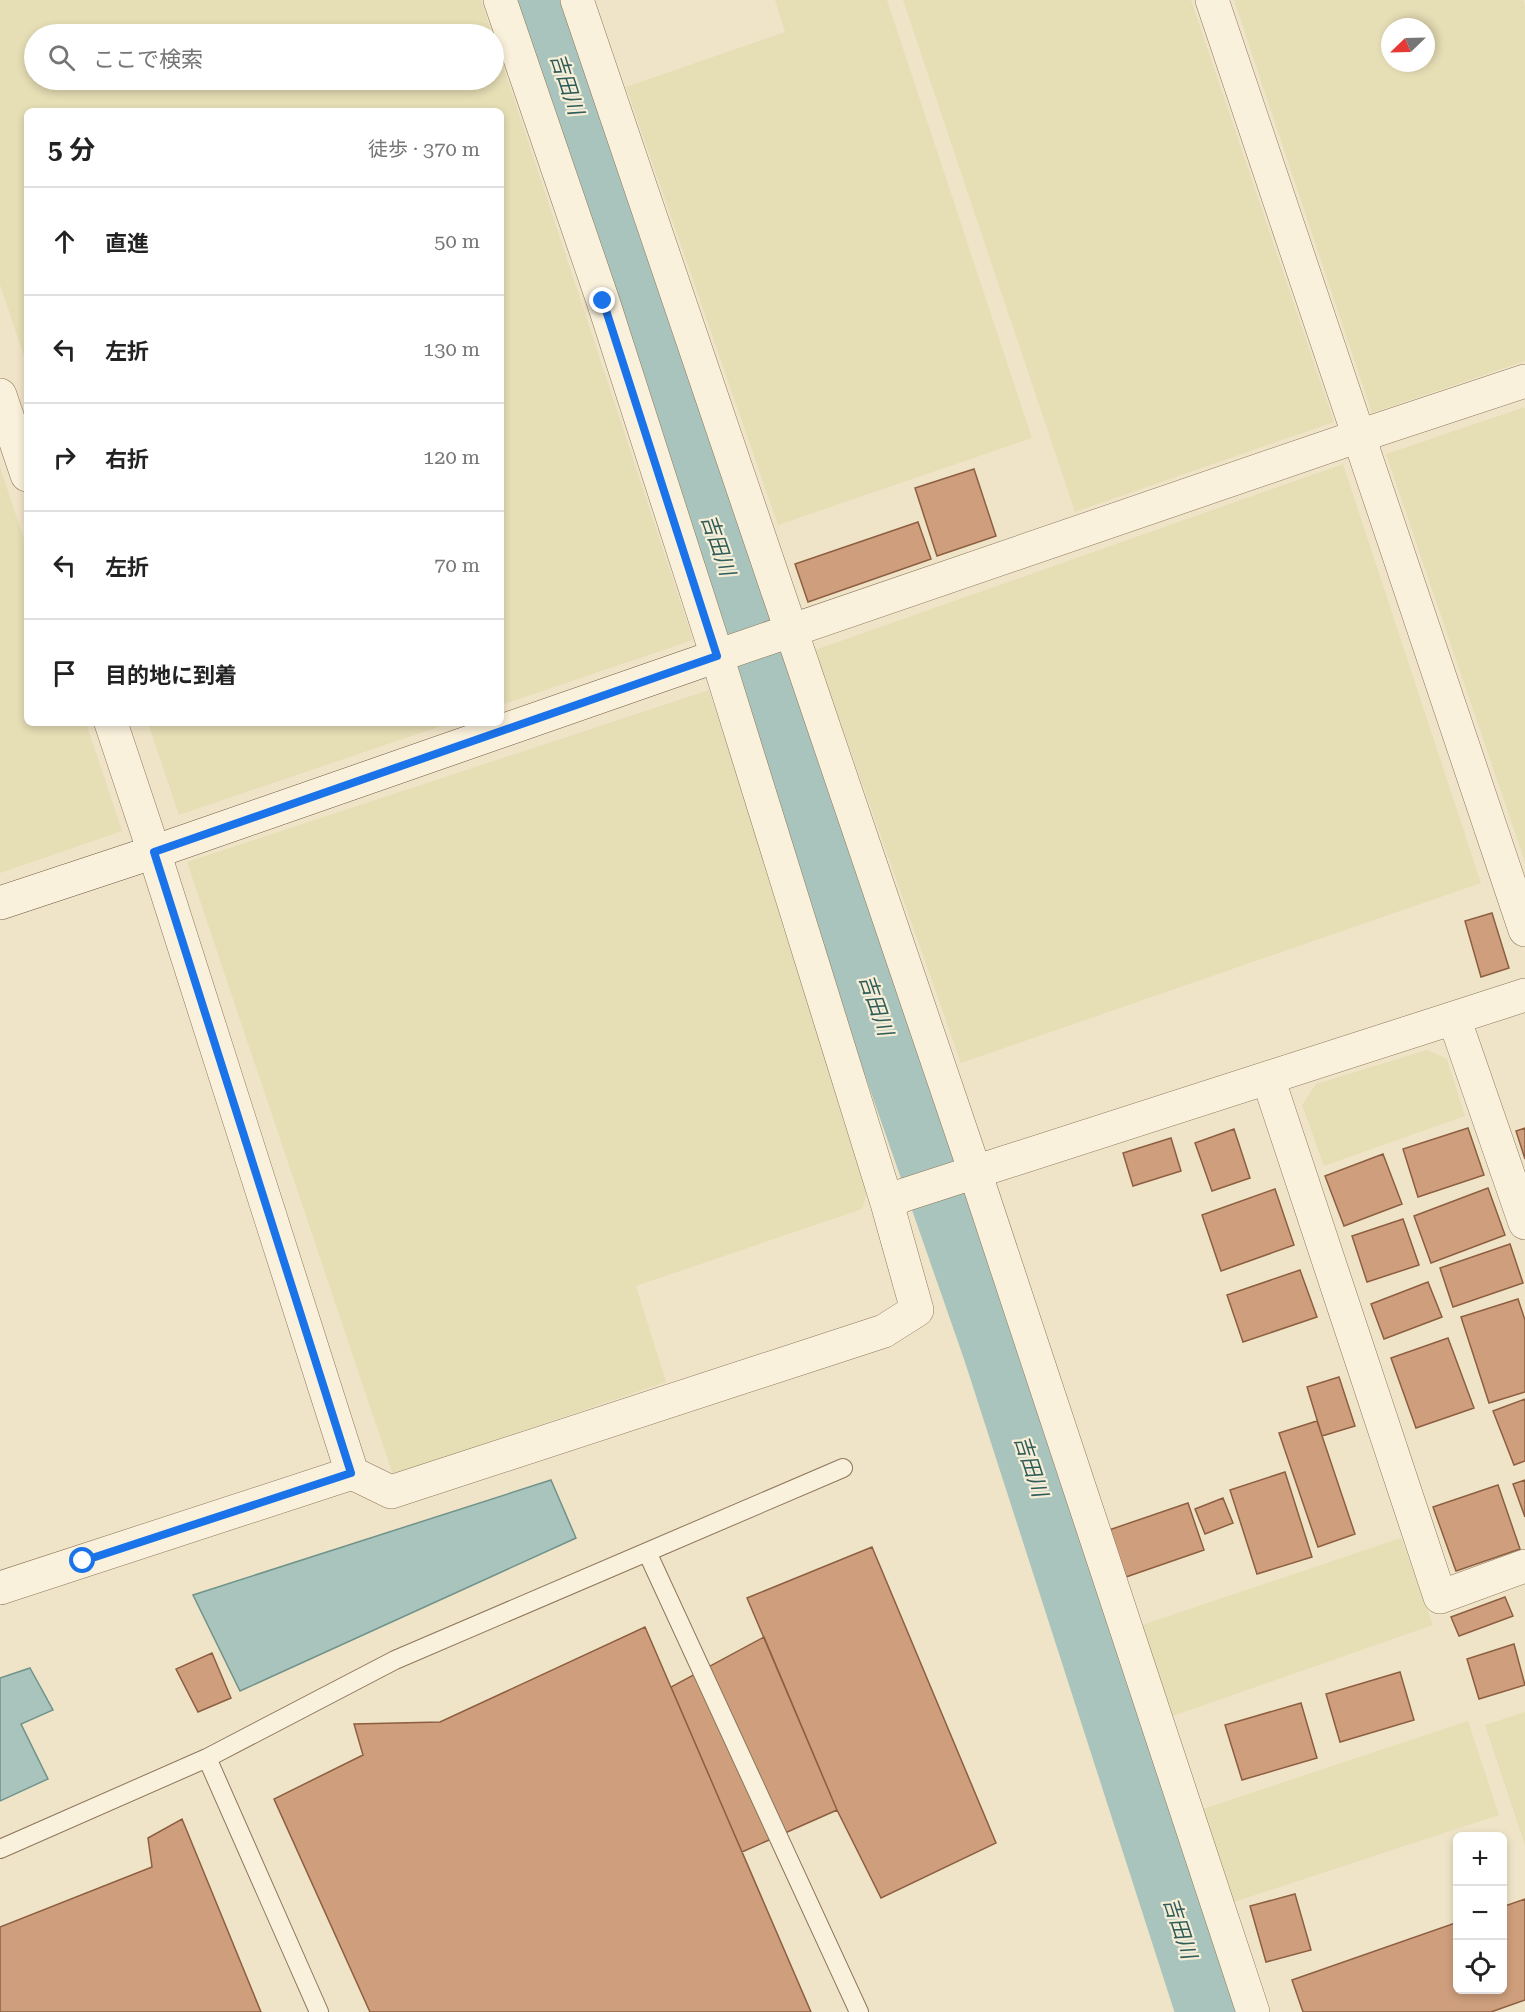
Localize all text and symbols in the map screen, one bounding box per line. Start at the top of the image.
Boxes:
north arrow [1381,18,1435,72]
search box [24,24,504,90]
icon: search [45,41,78,74]
text: ここで検索 [93,47,203,72]
water label: 吉田川 [546,50,589,120]
text: 5 分 [48,135,95,165]
text: 徒歩 · 370 m [368,137,480,161]
icon: ahead [48,225,81,258]
text: 50 m [434,229,480,253]
text: 直進 [105,231,149,256]
route end [589,287,615,313]
icon: left [48,333,81,366]
text: 130 m [423,337,480,361]
text: 左折 [105,339,149,364]
icon: right [48,441,81,474]
text: 120 m [423,445,480,469]
text: 右折 [105,447,149,472]
water label: 吉田川 [696,511,740,581]
icon: left [48,549,81,582]
text: 70 m [434,553,480,577]
text: 左折 [105,555,149,580]
icon: arrive [48,657,81,690]
text: 目的地に到着 [105,663,237,688]
water label: 吉田川 [854,971,898,1041]
water label: 吉田川 [1010,1432,1053,1502]
route start [69,1547,95,1573]
map controls [1453,1832,1507,1994]
button: + [1453,1832,1507,1886]
button: − [1453,1886,1507,1940]
water label: 吉田川 [1159,1894,1202,1964]
button: locate [1453,1940,1507,1994]

